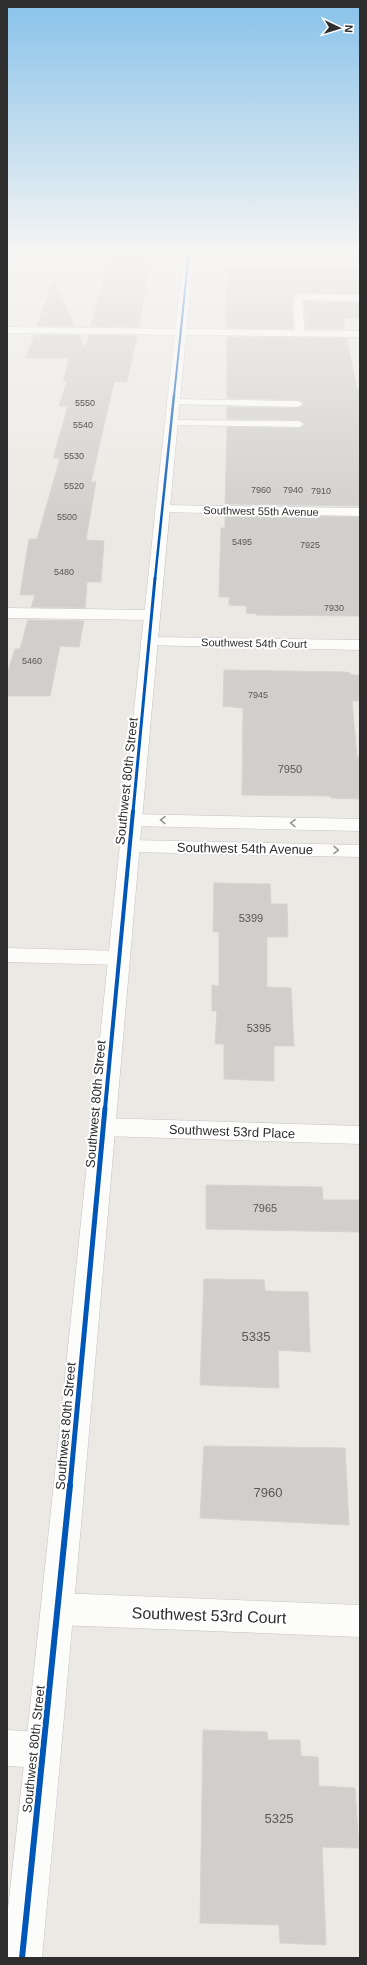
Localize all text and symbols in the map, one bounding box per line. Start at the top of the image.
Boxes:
north arrow [319,8,359,48]
text: N [343,24,355,33]
house number: 5550 [75,398,95,408]
house number: 5540 [73,420,93,430]
house number: 5530 [64,451,84,461]
house number: 5520 [64,481,84,491]
house number: 7960 [251,485,271,495]
house number: 7940 [283,485,303,495]
house number: 7910 [311,486,331,496]
street label: Southwest 55th Avenue [203,504,319,518]
house number: 5500 [57,512,77,522]
house number: 5495 [232,537,252,547]
house number: 7925 [300,540,320,550]
house number: 5480 [54,567,74,577]
house number: 7930 [324,603,344,613]
street label: Southwest 54th Court [201,636,307,650]
house number: 5460 [22,656,42,666]
house number: 7945 [248,690,268,700]
street label: Southwest 80th Street [112,716,141,845]
house number: 7950 [278,763,302,775]
one-way arrow [160,816,166,824]
one-way arrow [290,819,296,827]
street label: Southwest 54th Avenue [177,840,313,857]
one-way arrow [333,846,339,854]
house number: 5399 [239,912,263,924]
house number: 5395 [247,1022,271,1034]
street label: Southwest 80th Street [82,1039,109,1168]
street label: Southwest 53rd Place [169,1122,295,1141]
house number: 7965 [253,1202,277,1214]
house number: 5335 [242,1329,270,1344]
street label: Southwest 80th Street [52,1361,79,1490]
house number: 7960 [254,1485,282,1500]
street label: Southwest 53rd Court [131,1604,287,1627]
street label: Southwest 80th Street [19,1684,48,1813]
house number: 5325 [265,1811,293,1826]

